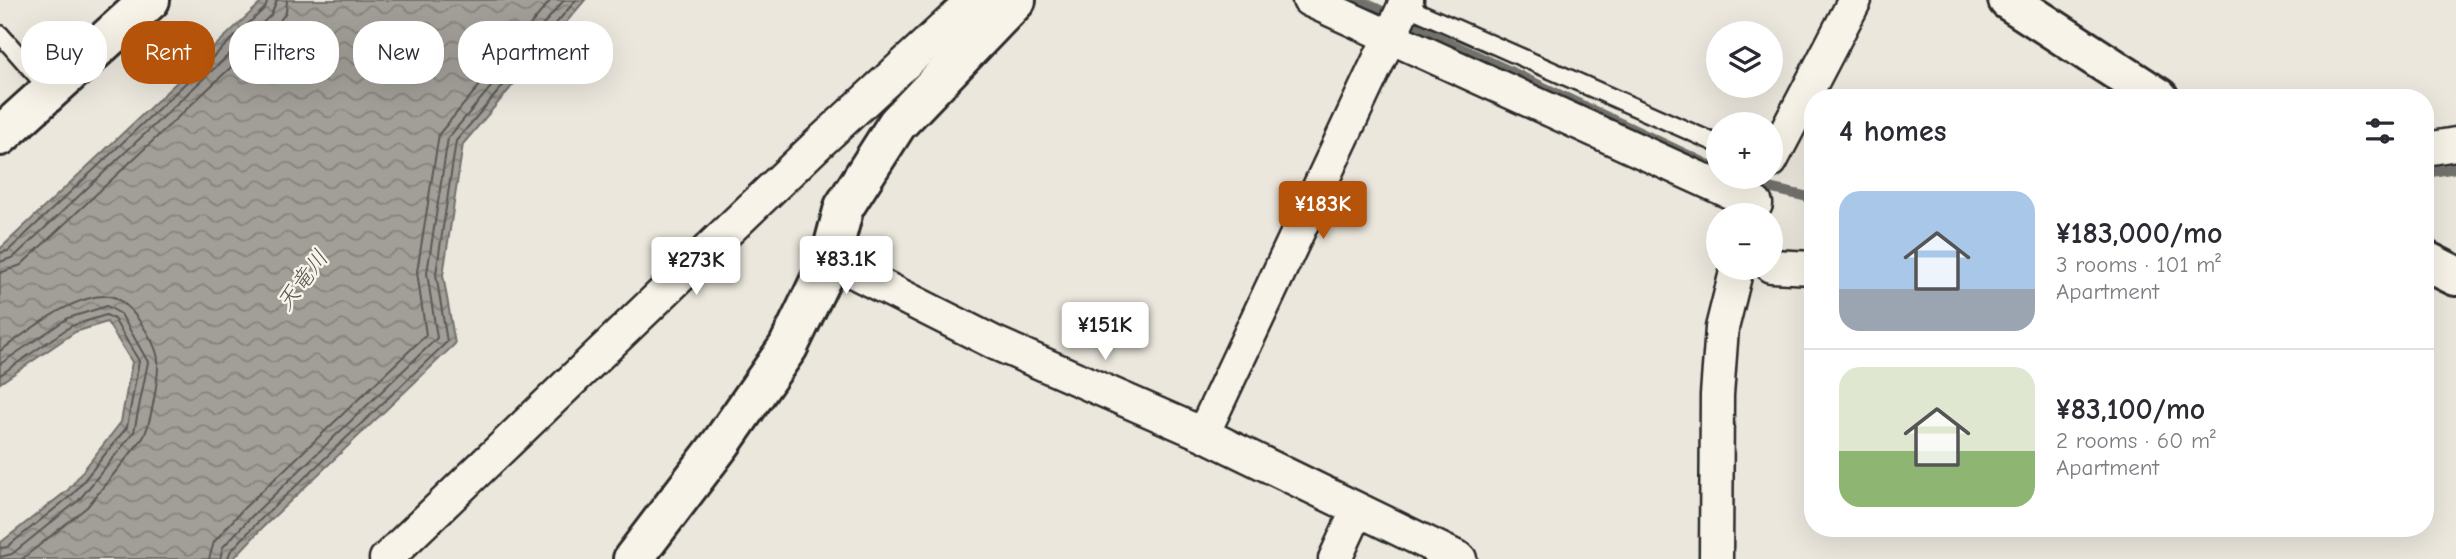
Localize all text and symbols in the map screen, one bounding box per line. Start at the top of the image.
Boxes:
chip: Buy [21,21,107,84]
chip: Rent [121,21,215,84]
chip: Filters [229,21,339,84]
chip: New [353,21,444,84]
chip: Apartment [458,21,613,84]
map controls [1706,21,1783,280]
button: layers [1706,21,1783,98]
button: + [1706,112,1783,189]
icon: filters [2361,112,2399,150]
text: 4 homes [1839,114,1946,149]
pin: ¥183K [1274,182,1372,241]
text: ¥183K [1295,190,1351,217]
button: − [1706,203,1783,280]
text: ¥183,000/mo [2056,216,2222,251]
icon: home [1895,219,1979,303]
pin: ¥83.1K [789,236,903,296]
pin: ¥273K [647,238,745,297]
water label: 天竜川 [271,245,334,316]
text: ¥83.1K [816,245,876,272]
text: ¥273K [667,246,725,273]
text: 3 rooms · 101 m² [2056,251,2221,278]
text: Apartment [2056,278,2159,305]
pin: ¥151K [1056,302,1154,362]
text: ¥151K [1078,311,1132,338]
text: ¥83,100/mo [2056,392,2205,427]
icon: home [1895,395,1979,479]
text: 2 rooms · 60 m² [2056,427,2216,454]
text: Apartment [2056,454,2159,481]

